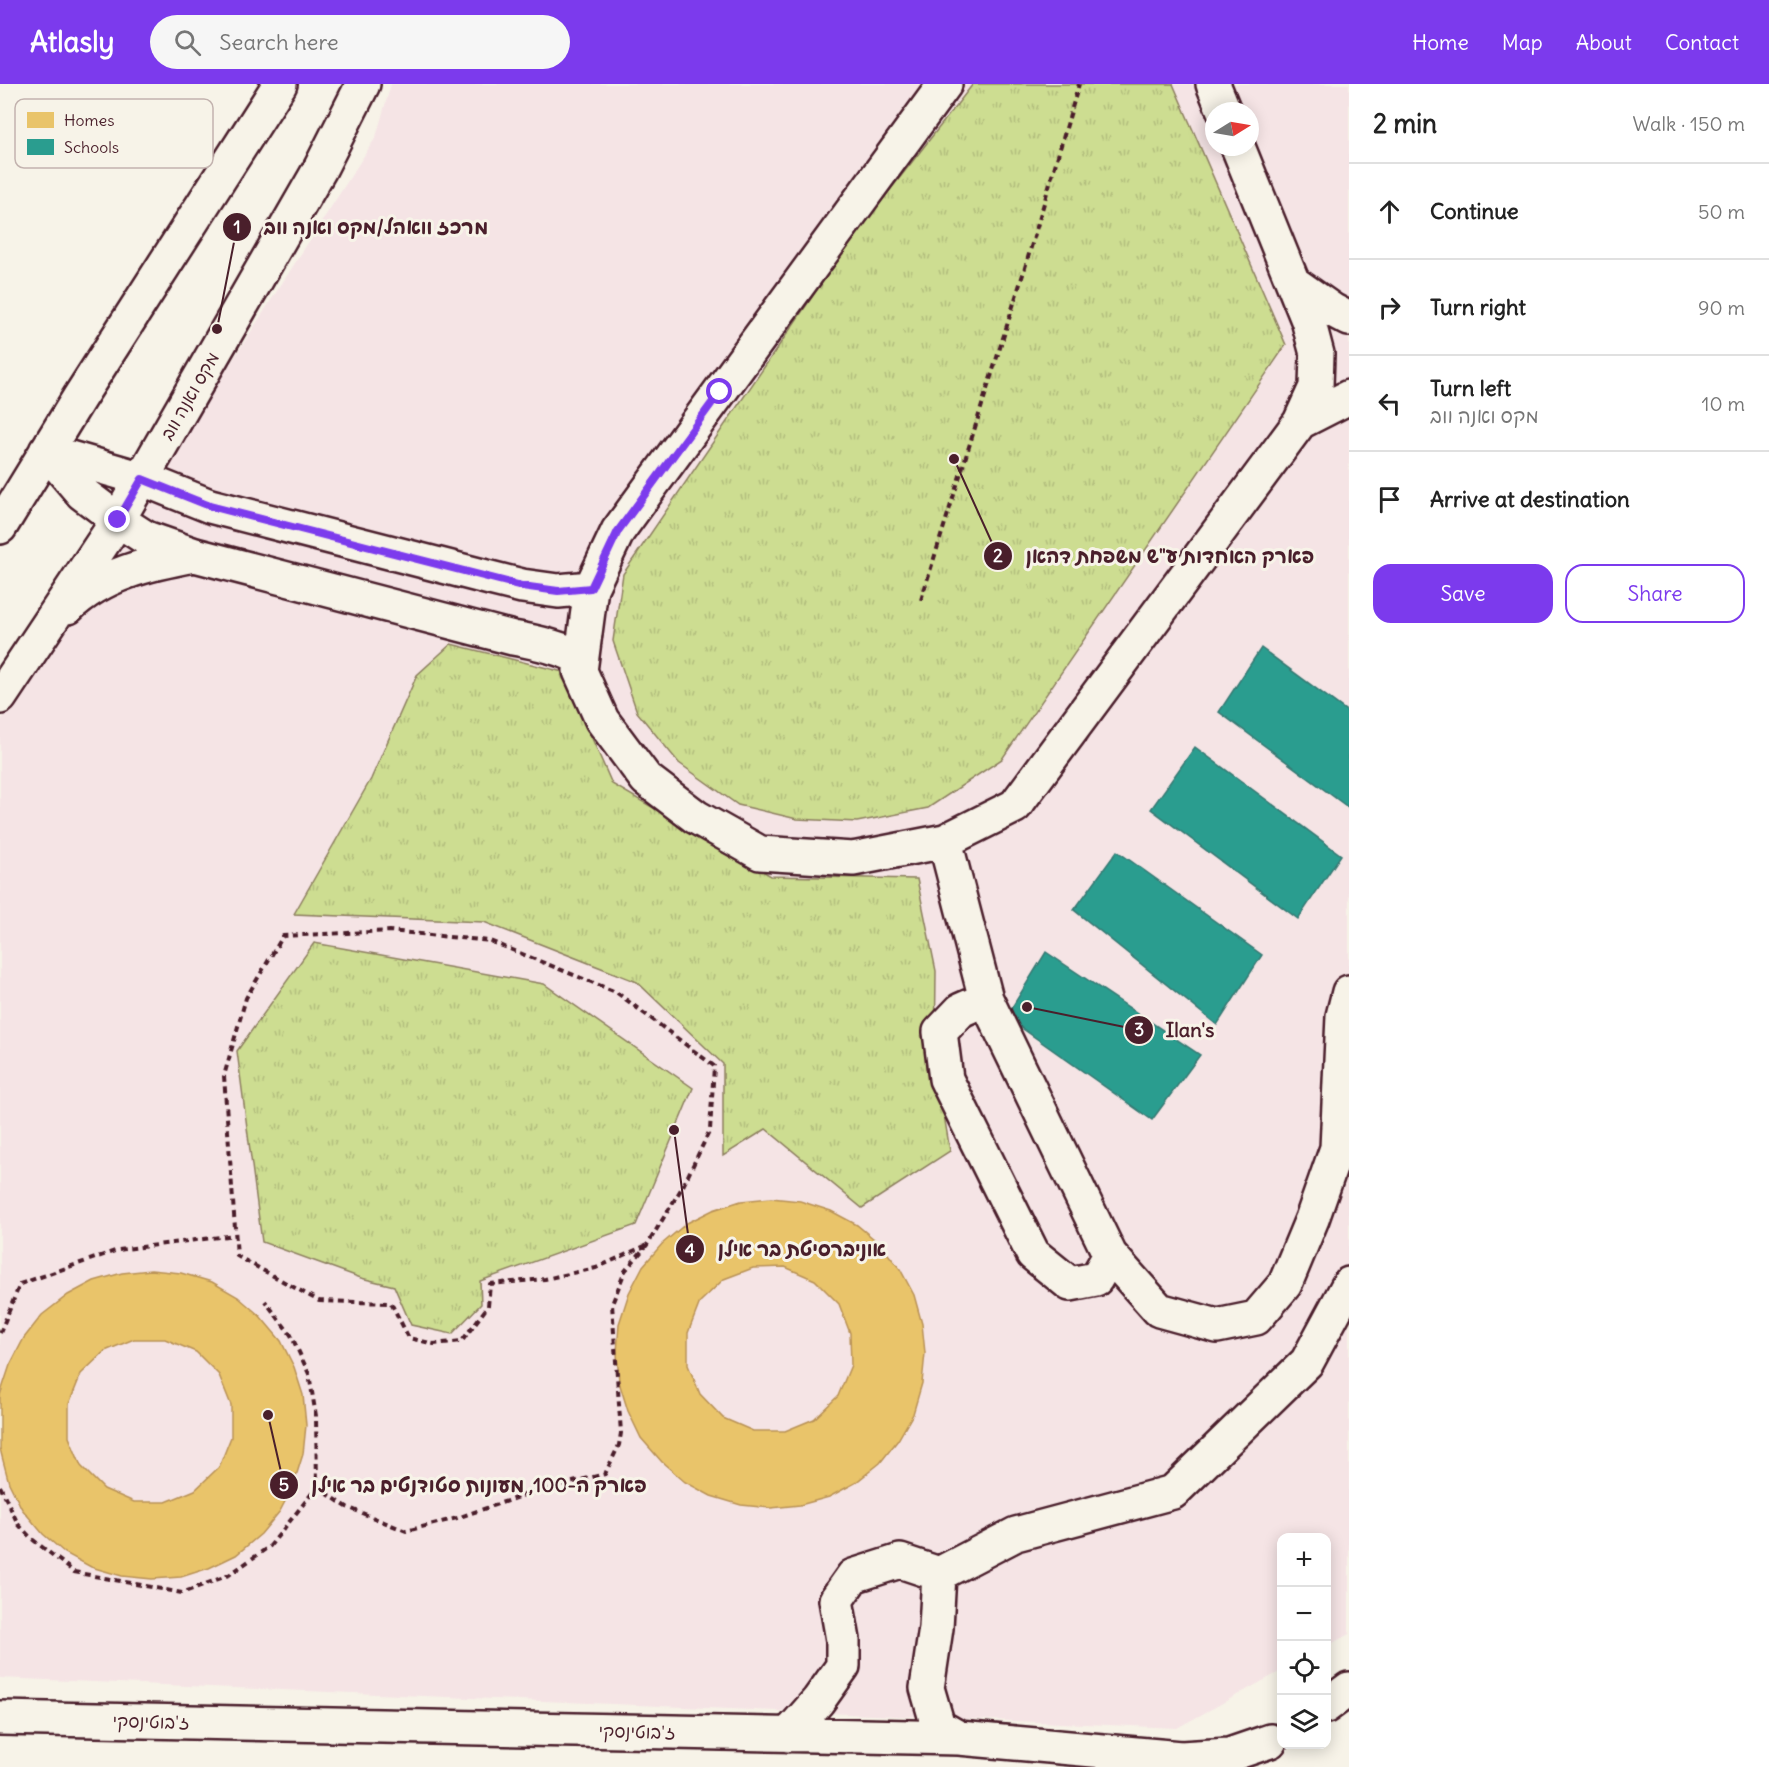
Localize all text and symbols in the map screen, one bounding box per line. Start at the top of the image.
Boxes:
search box [150,15,570,69]
text: Atlasly [30,24,114,60]
icon: search [171,26,204,59]
text: Search here [219,28,339,56]
text: Home [1412,29,1469,56]
text: Map [1502,29,1543,56]
text: About [1576,29,1632,56]
text: Contact [1665,29,1739,56]
legend [15,99,213,168]
north arrow [1205,102,1259,156]
text: 2 min [1373,107,1437,140]
text: Homes [64,110,114,130]
text: Walk · 150 m [1633,111,1745,136]
text: Schools [64,137,119,157]
icon: ahead [1373,195,1406,228]
text: Continue [1430,197,1519,225]
text: 50 m [1698,199,1745,224]
callout: מרכז וואהל/מקס ואנה ווב [222,208,500,246]
text: מרכז וואהל/מקס ואנה ווב [263,214,488,239]
text: 1 [233,215,241,238]
icon: right [1373,291,1406,324]
text: Turn right [1430,293,1526,321]
text: 90 m [1698,295,1745,320]
street label: מקס ואנה ווב [155,348,224,444]
text: Turn left [1430,374,1511,402]
route start [706,378,732,404]
icon: left [1373,387,1406,420]
text: 10 m [1702,391,1745,416]
text: מקס ואנה ווב [1430,403,1539,428]
icon: arrive [1373,483,1406,516]
text: Arrive at destination [1430,485,1630,513]
route end [104,506,130,532]
callout: פארק האחדות ע"ש משפחת דהאן [983,537,1326,575]
text: פארק האחדות ע"ש משפחת דהאן [1026,543,1314,569]
text: 2 [993,544,1003,567]
button: Save [1373,564,1553,623]
button: Share [1565,564,1745,623]
callout: Ilan's [1124,1011,1227,1049]
text: Ilan's [1166,1017,1214,1042]
text: 3 [1134,1018,1144,1041]
callout: אוניברסיטת בר אילן [675,1230,898,1268]
text: אוניברסיטת בר אילן [718,1236,886,1262]
text: 4 [685,1238,696,1261]
callout: פארק ה-100, מעונות סטודנטים בר אילן [269,1466,658,1504]
text: פארק ה-100, מעונות סטודנטים בר אילן [311,1472,647,1497]
text: 5 [279,1473,289,1496]
map controls [1277,1533,1331,1749]
button: + [1277,1533,1331,1587]
button: − [1277,1587,1331,1641]
button: locate [1277,1641,1331,1695]
button: layers [1277,1695,1331,1749]
street label: ז'בוטינסקי [112,1709,190,1734]
street label: ז'בוטינסקי [598,1719,676,1744]

